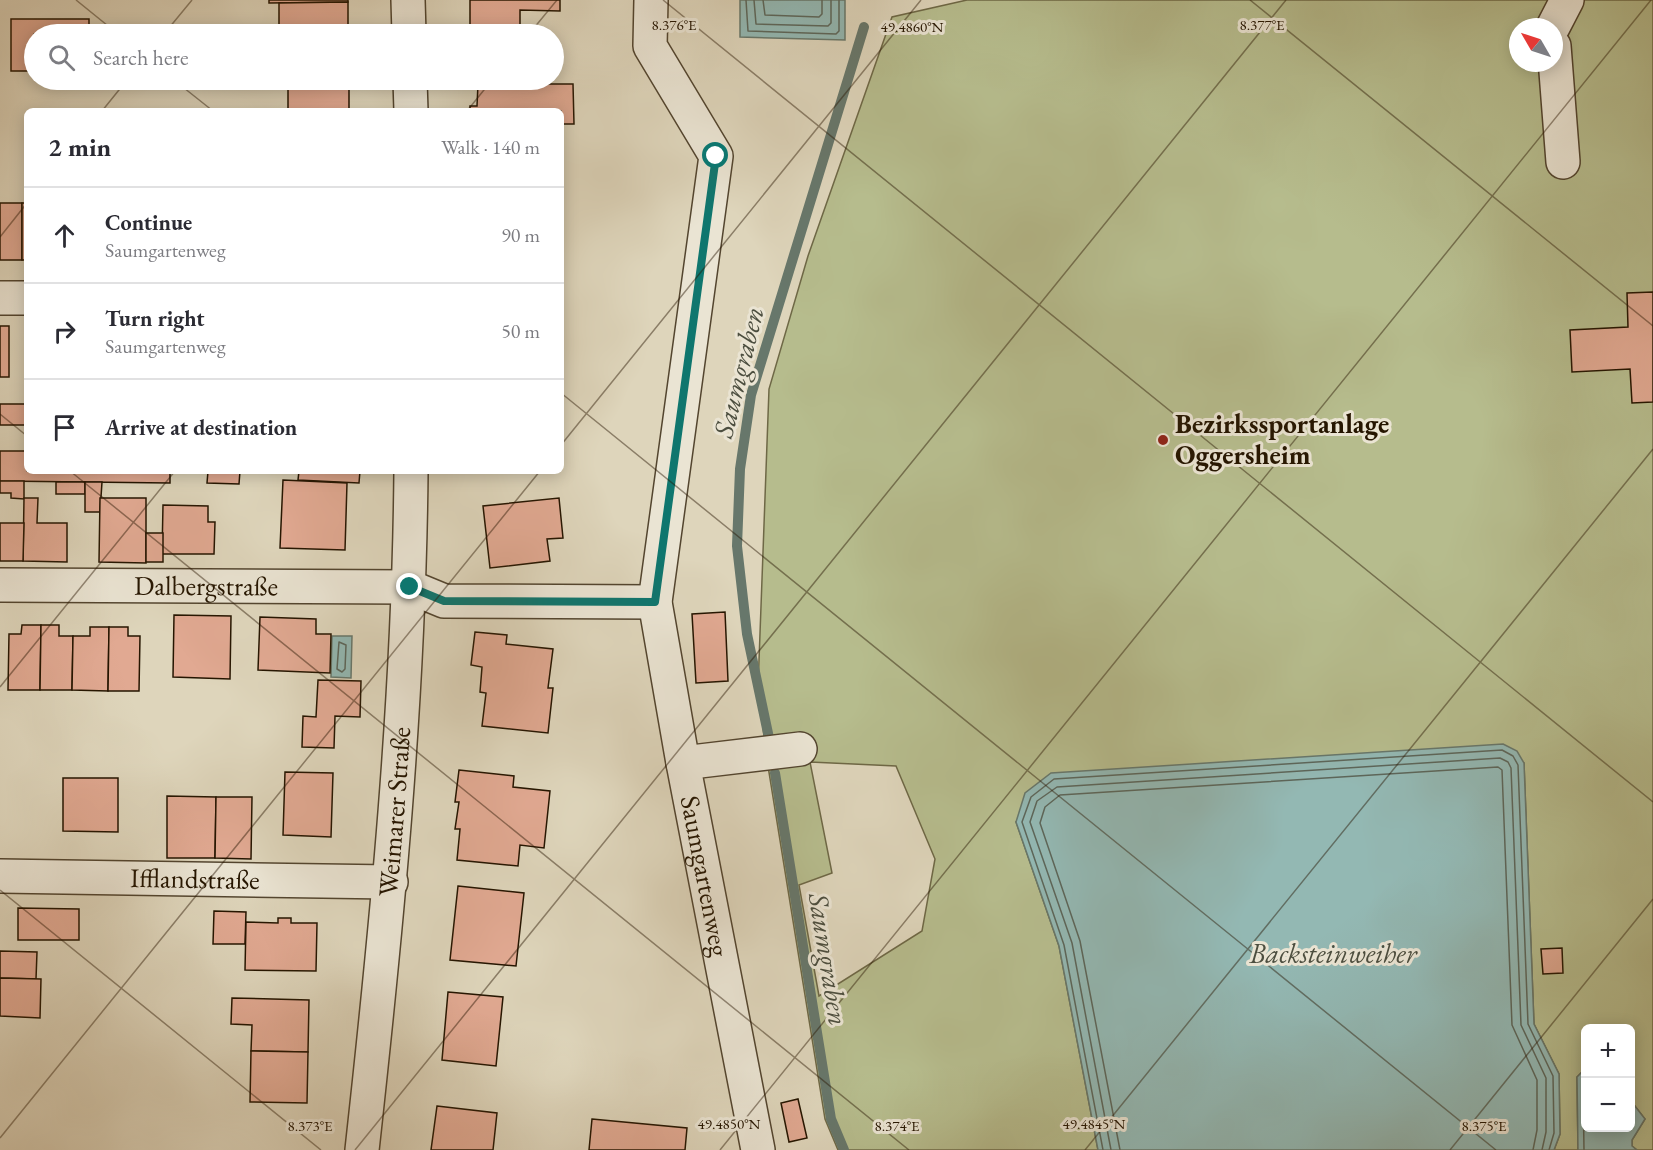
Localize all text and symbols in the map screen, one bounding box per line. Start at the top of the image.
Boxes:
text: 8.376°E [651,15,697,34]
text: 8.377°E [1239,15,1285,34]
text: 49.4860°N [881,17,944,36]
north arrow [1509,18,1563,72]
search box [24,24,564,90]
icon: search [45,41,78,74]
text: Search here [93,43,188,72]
text: 2 min [48,130,111,164]
text: Walk · 140 m [441,134,540,160]
route start [702,142,728,168]
text: Continue [105,208,192,237]
icon: ahead [48,219,81,252]
text: 90 m [501,222,540,248]
text: Saumgartenweg [105,237,226,263]
water label: Saumgraben [704,303,772,442]
text: Turn right [105,304,204,333]
icon: right [48,315,81,348]
text: 50 m [501,318,540,344]
text: Saumgartenweg [105,333,226,359]
place label: Bezirkssportanlage Oggersheim [1175,406,1389,472]
icon: arrive [48,411,81,444]
text: Arrive at destination [105,413,297,442]
marker: Bezirkssportanlage Oggersheim [1156,433,1170,447]
street label: Dalbergstraße [134,568,278,603]
route end [396,573,422,599]
street label: Weimarer Straße [370,726,418,898]
street label: Saumgartenweg [673,793,738,959]
street label: Ifflandstraße [130,860,260,897]
water label: Saumgraben [801,889,857,1028]
water label: Backsteinweiher [1248,935,1418,971]
map controls [1581,1024,1635,1132]
button: + [1581,1024,1635,1078]
button: − [1581,1078,1635,1132]
text: 49.4850°N [698,1114,761,1133]
text: 49.4845°N [1063,1114,1126,1133]
text: 8.373°E [287,1116,333,1135]
text: 8.374°E [874,1116,920,1135]
text: 8.375°E [1461,1116,1507,1135]

